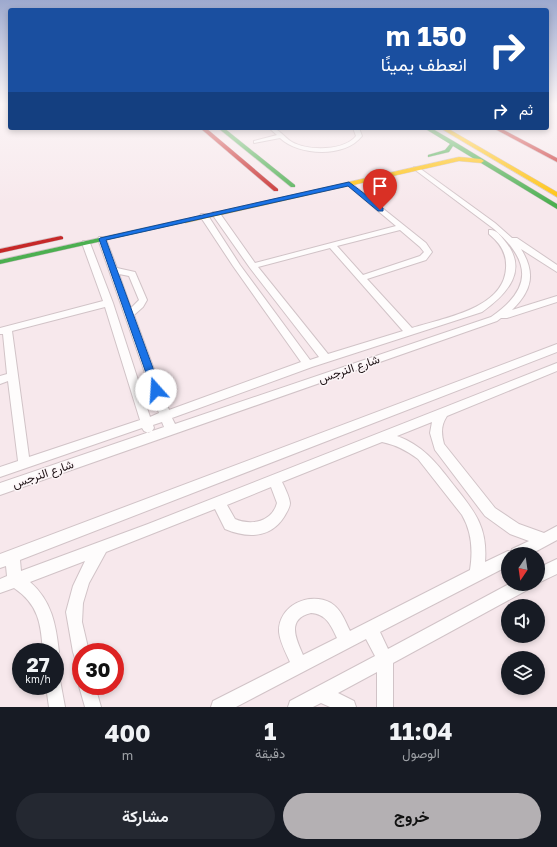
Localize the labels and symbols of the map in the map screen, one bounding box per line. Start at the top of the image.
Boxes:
pin [363,169,397,210]
street label: شارع النرجس [316,351,382,388]
position arrow [135,369,177,411]
street label: شارع النرجس [10,456,76,493]
north arrow [501,547,545,591]
speed limit sign: 30 [72,643,124,695]

